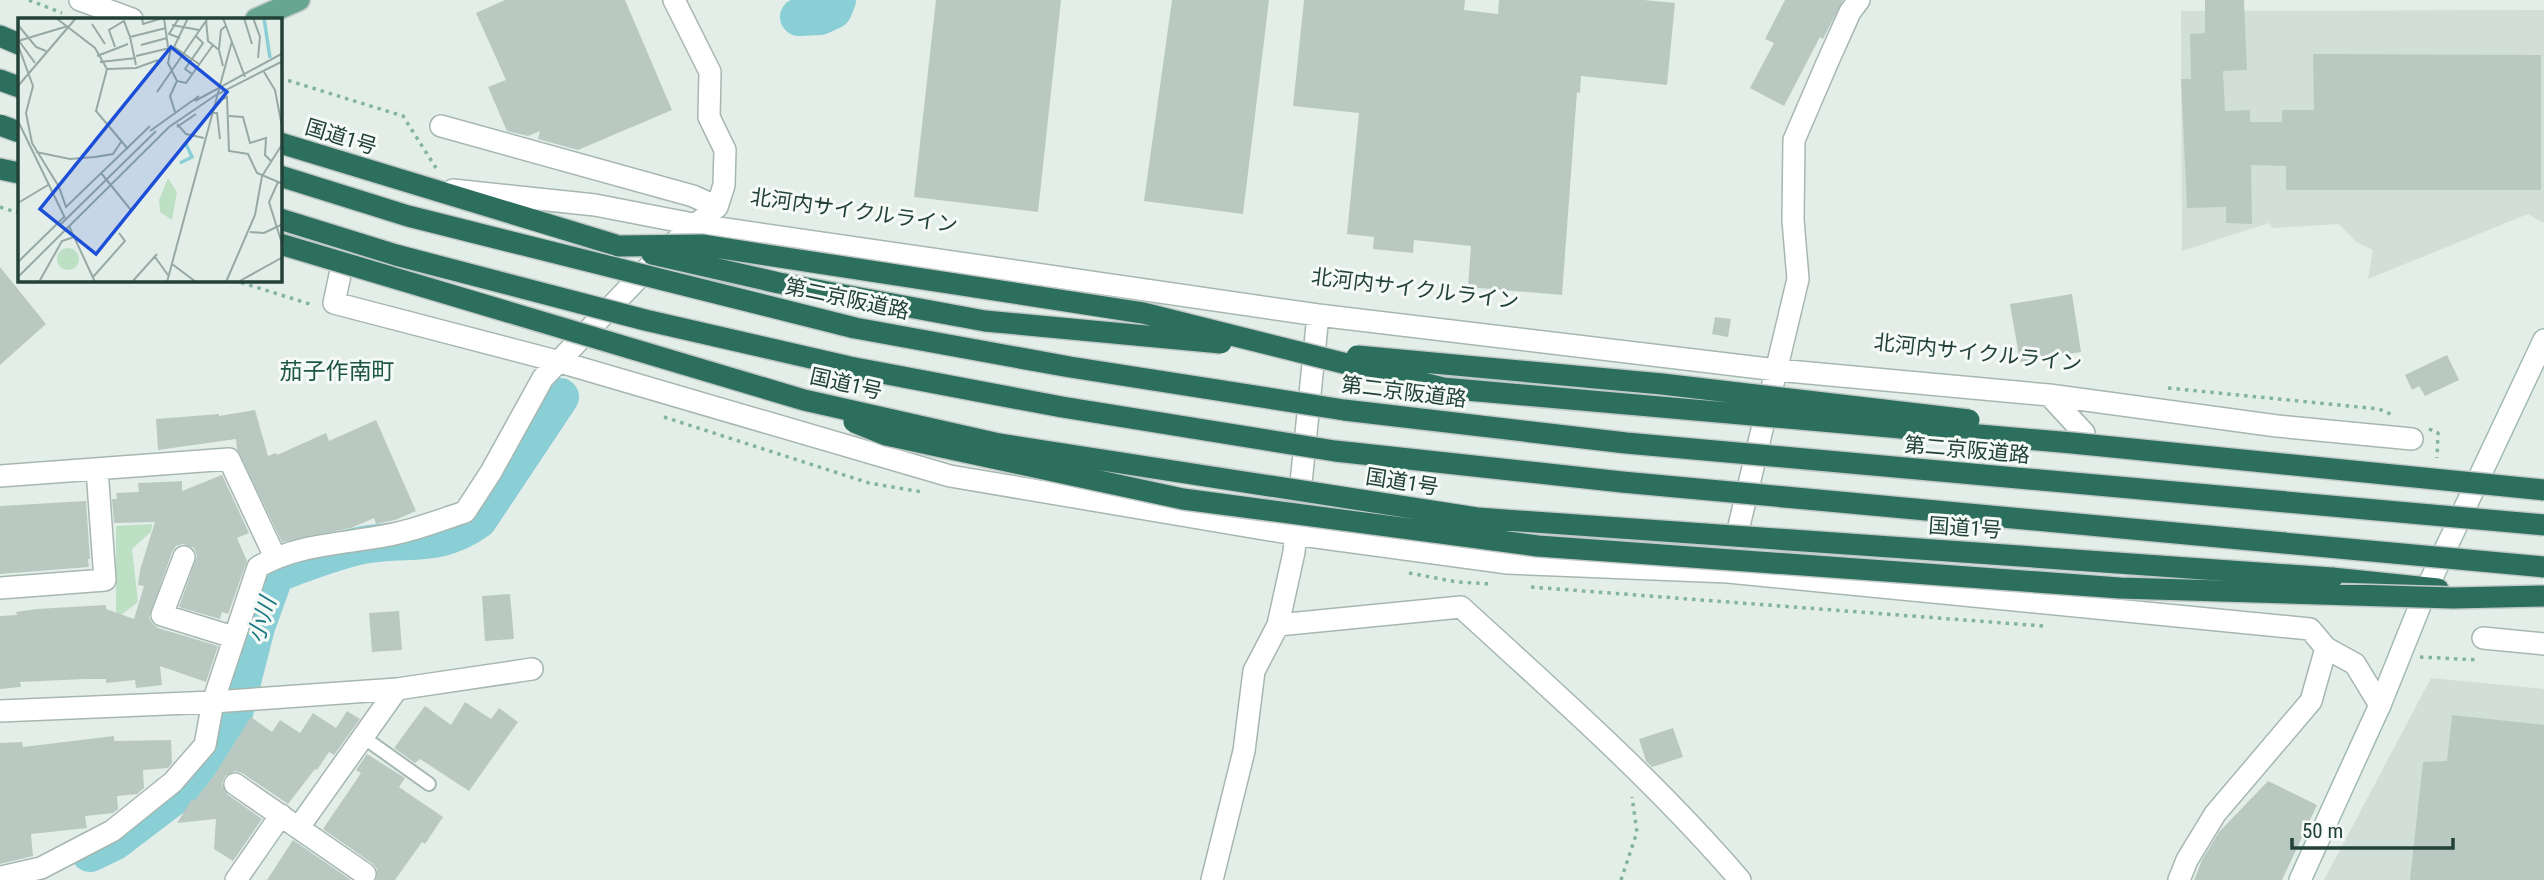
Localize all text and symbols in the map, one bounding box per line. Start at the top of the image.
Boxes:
inset map [18,18,282,282]
street label: 国道1号 [302,115,380,159]
street label: 北河内サイクルライン [749,185,959,237]
street label: 北河内サイクルライン [1310,264,1520,314]
street label: 第二京阪道路 [783,274,911,324]
street label: 北河内サイクルライン [1873,330,2083,376]
district label: 茄子作南町 [280,358,395,385]
street label: 国道1号 [808,364,884,404]
street label: 第二京阪道路 [1340,372,1468,412]
street label: 第二京阪道路 [1903,433,2031,467]
street label: 国道1号 [1364,464,1440,500]
street label: 国道1号 [1928,513,2002,543]
water label: 小川 [242,591,283,646]
scale bar [2292,806,2453,850]
text: 50 m [2302,819,2343,843]

